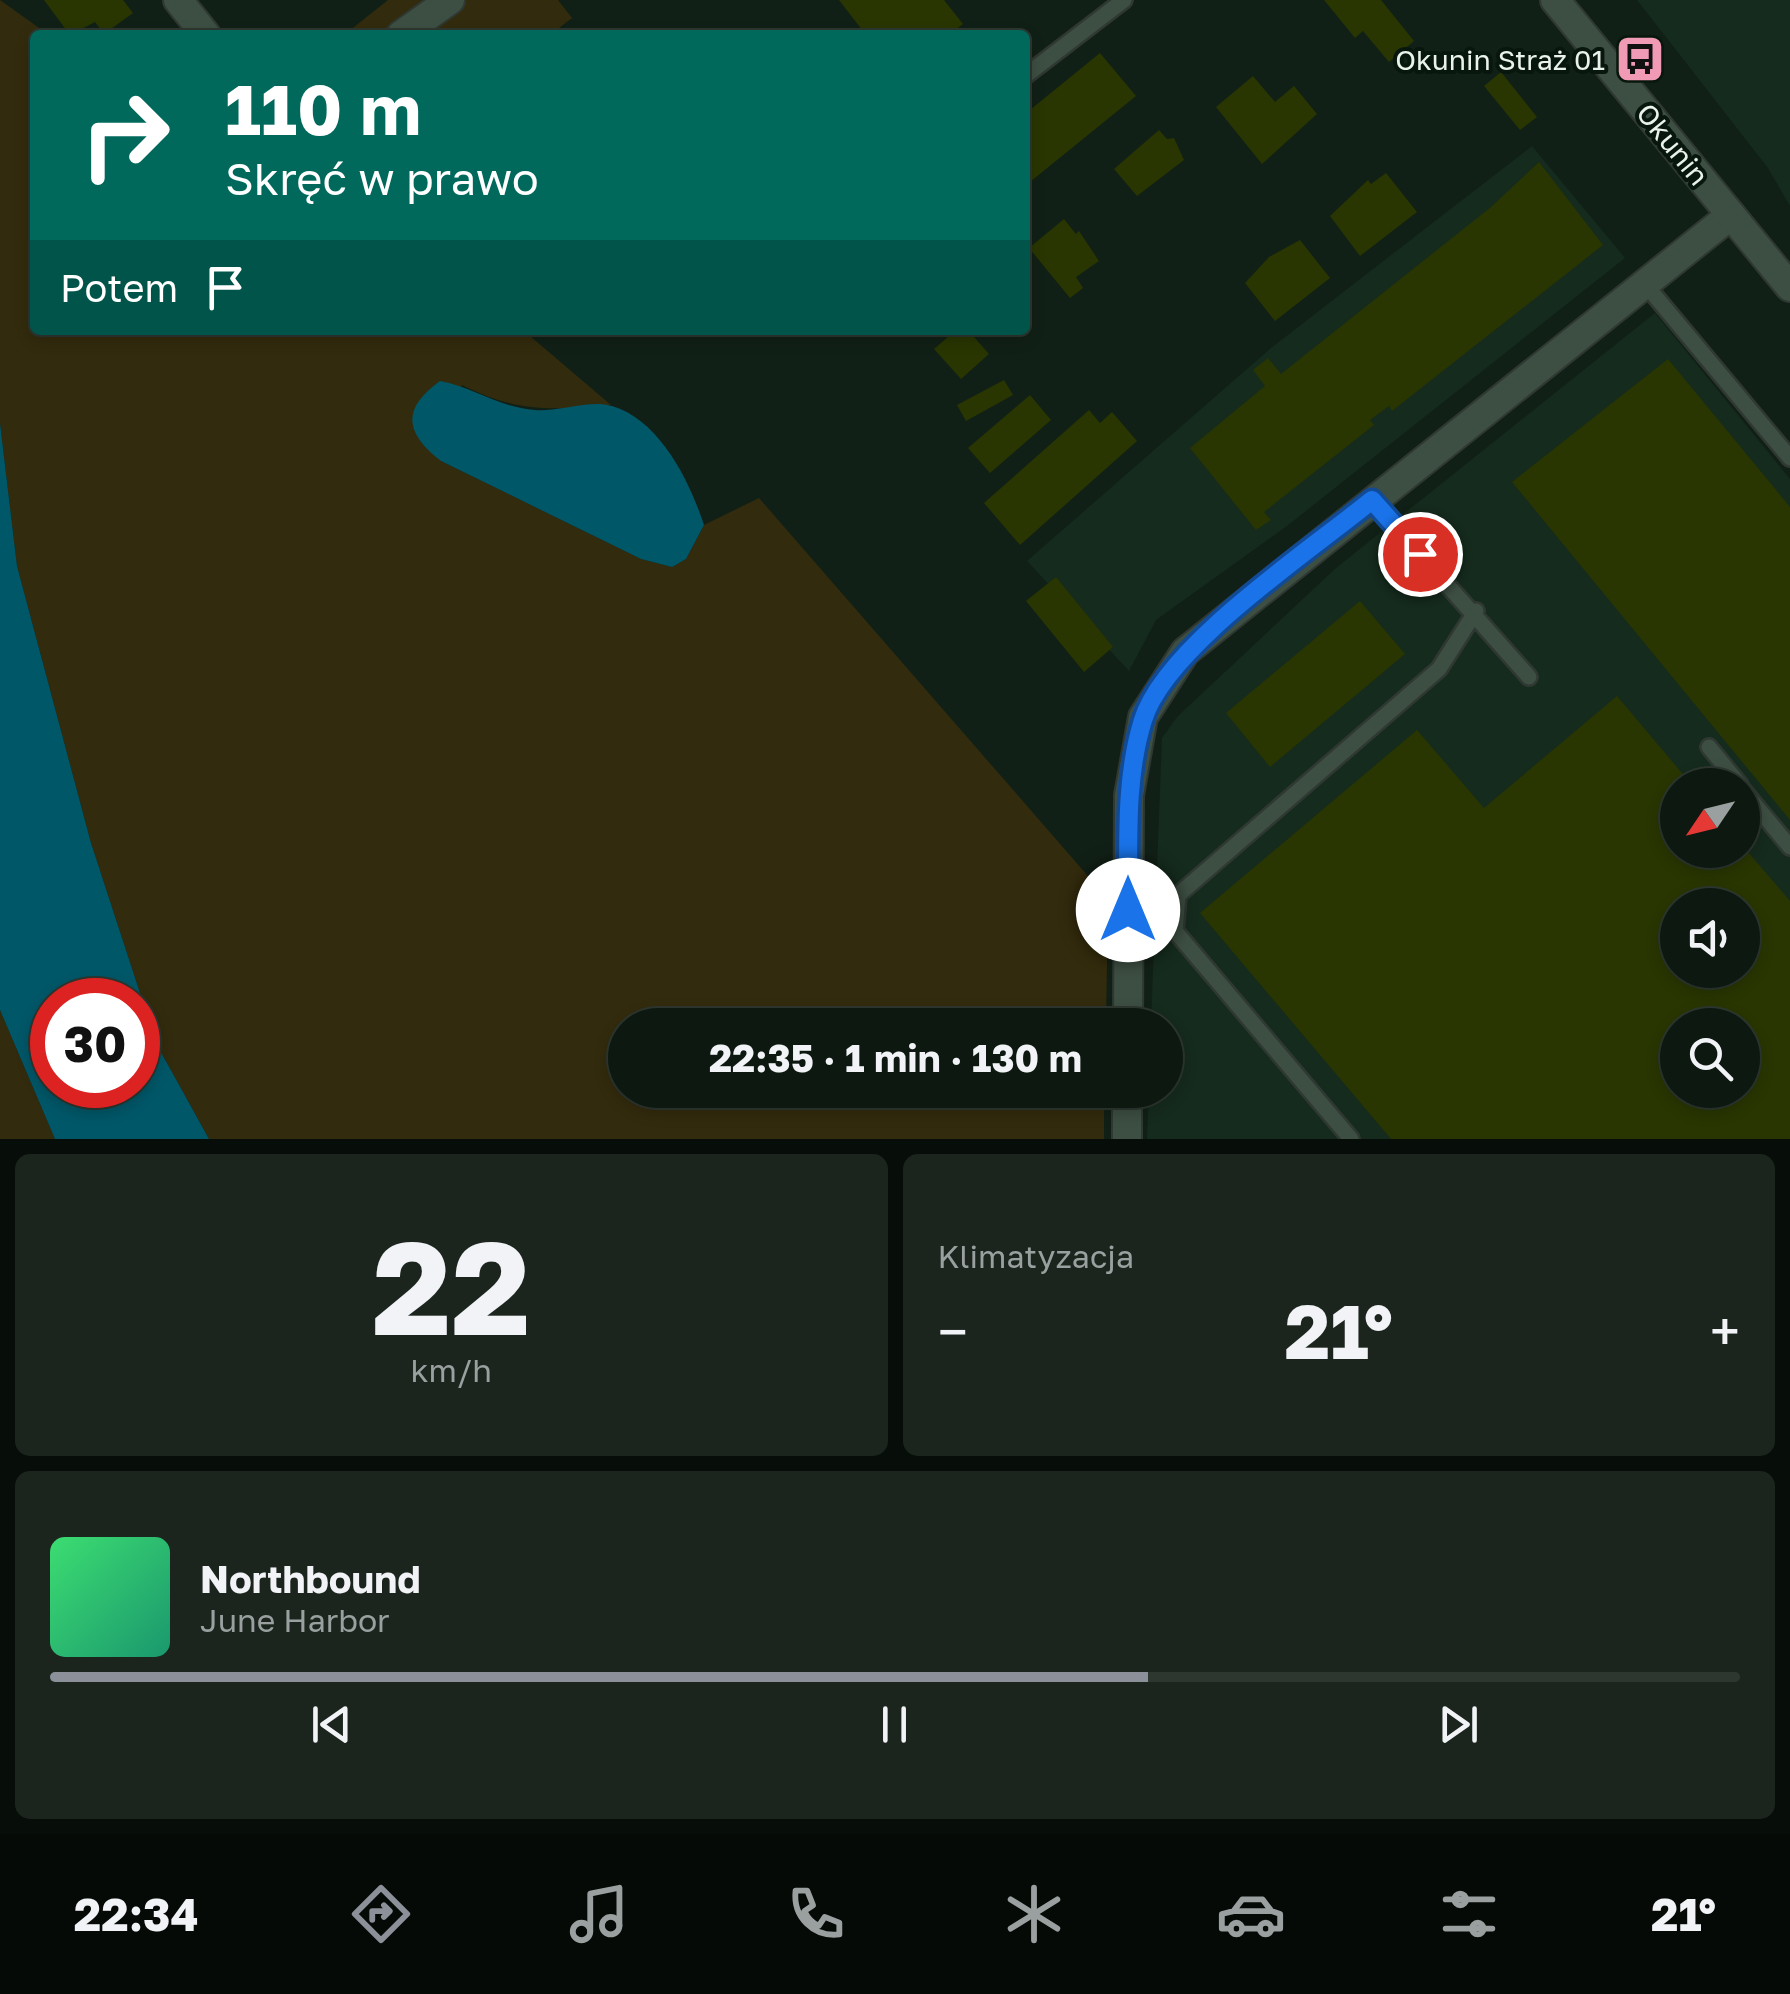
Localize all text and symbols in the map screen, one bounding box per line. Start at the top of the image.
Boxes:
bus stop icon: Okunin Straż 01 [1614,33,1666,85]
place label: Okunin Straż 01 [1395,43,1605,76]
text: 110 m [225,66,421,150]
icon: right [60,70,190,200]
street label: Okunin [1630,97,1716,191]
text: Skręć w prawo [225,151,539,205]
icon: arrive [198,260,253,315]
text: Potem [60,265,178,310]
pin [1378,512,1463,597]
icon: arrive [1393,527,1448,582]
north arrow [1660,768,1760,868]
map controls [1660,768,1760,1108]
position arrow [1076,858,1180,962]
button: sound [1660,888,1760,988]
speed limit sign: 30 [30,978,160,1108]
button: search [1660,1008,1760,1108]
text: 22:35 · 1 min · 130 m [709,1035,1082,1080]
text: 22 [372,1208,531,1364]
text: Klimatyzacja [938,1237,1134,1275]
text: 21° [1284,1285,1393,1376]
text: − [938,1298,968,1364]
text: + [1710,1298,1740,1364]
text: km/h [411,1351,492,1389]
text: Northbound [200,1556,421,1601]
text: June Harbor [200,1601,390,1639]
icon: previous [304,1697,359,1752]
icon: pause [867,1697,922,1752]
icon: next [1431,1697,1486,1752]
icon: directions [346,1879,416,1949]
icon: music [564,1879,634,1949]
icon: phone [781,1879,851,1949]
icon: climate [999,1879,1069,1949]
icon: car [1216,1879,1286,1949]
icon: filters [1434,1879,1504,1949]
text: 22:34 [74,1887,199,1941]
text: 21° [1651,1887,1716,1941]

